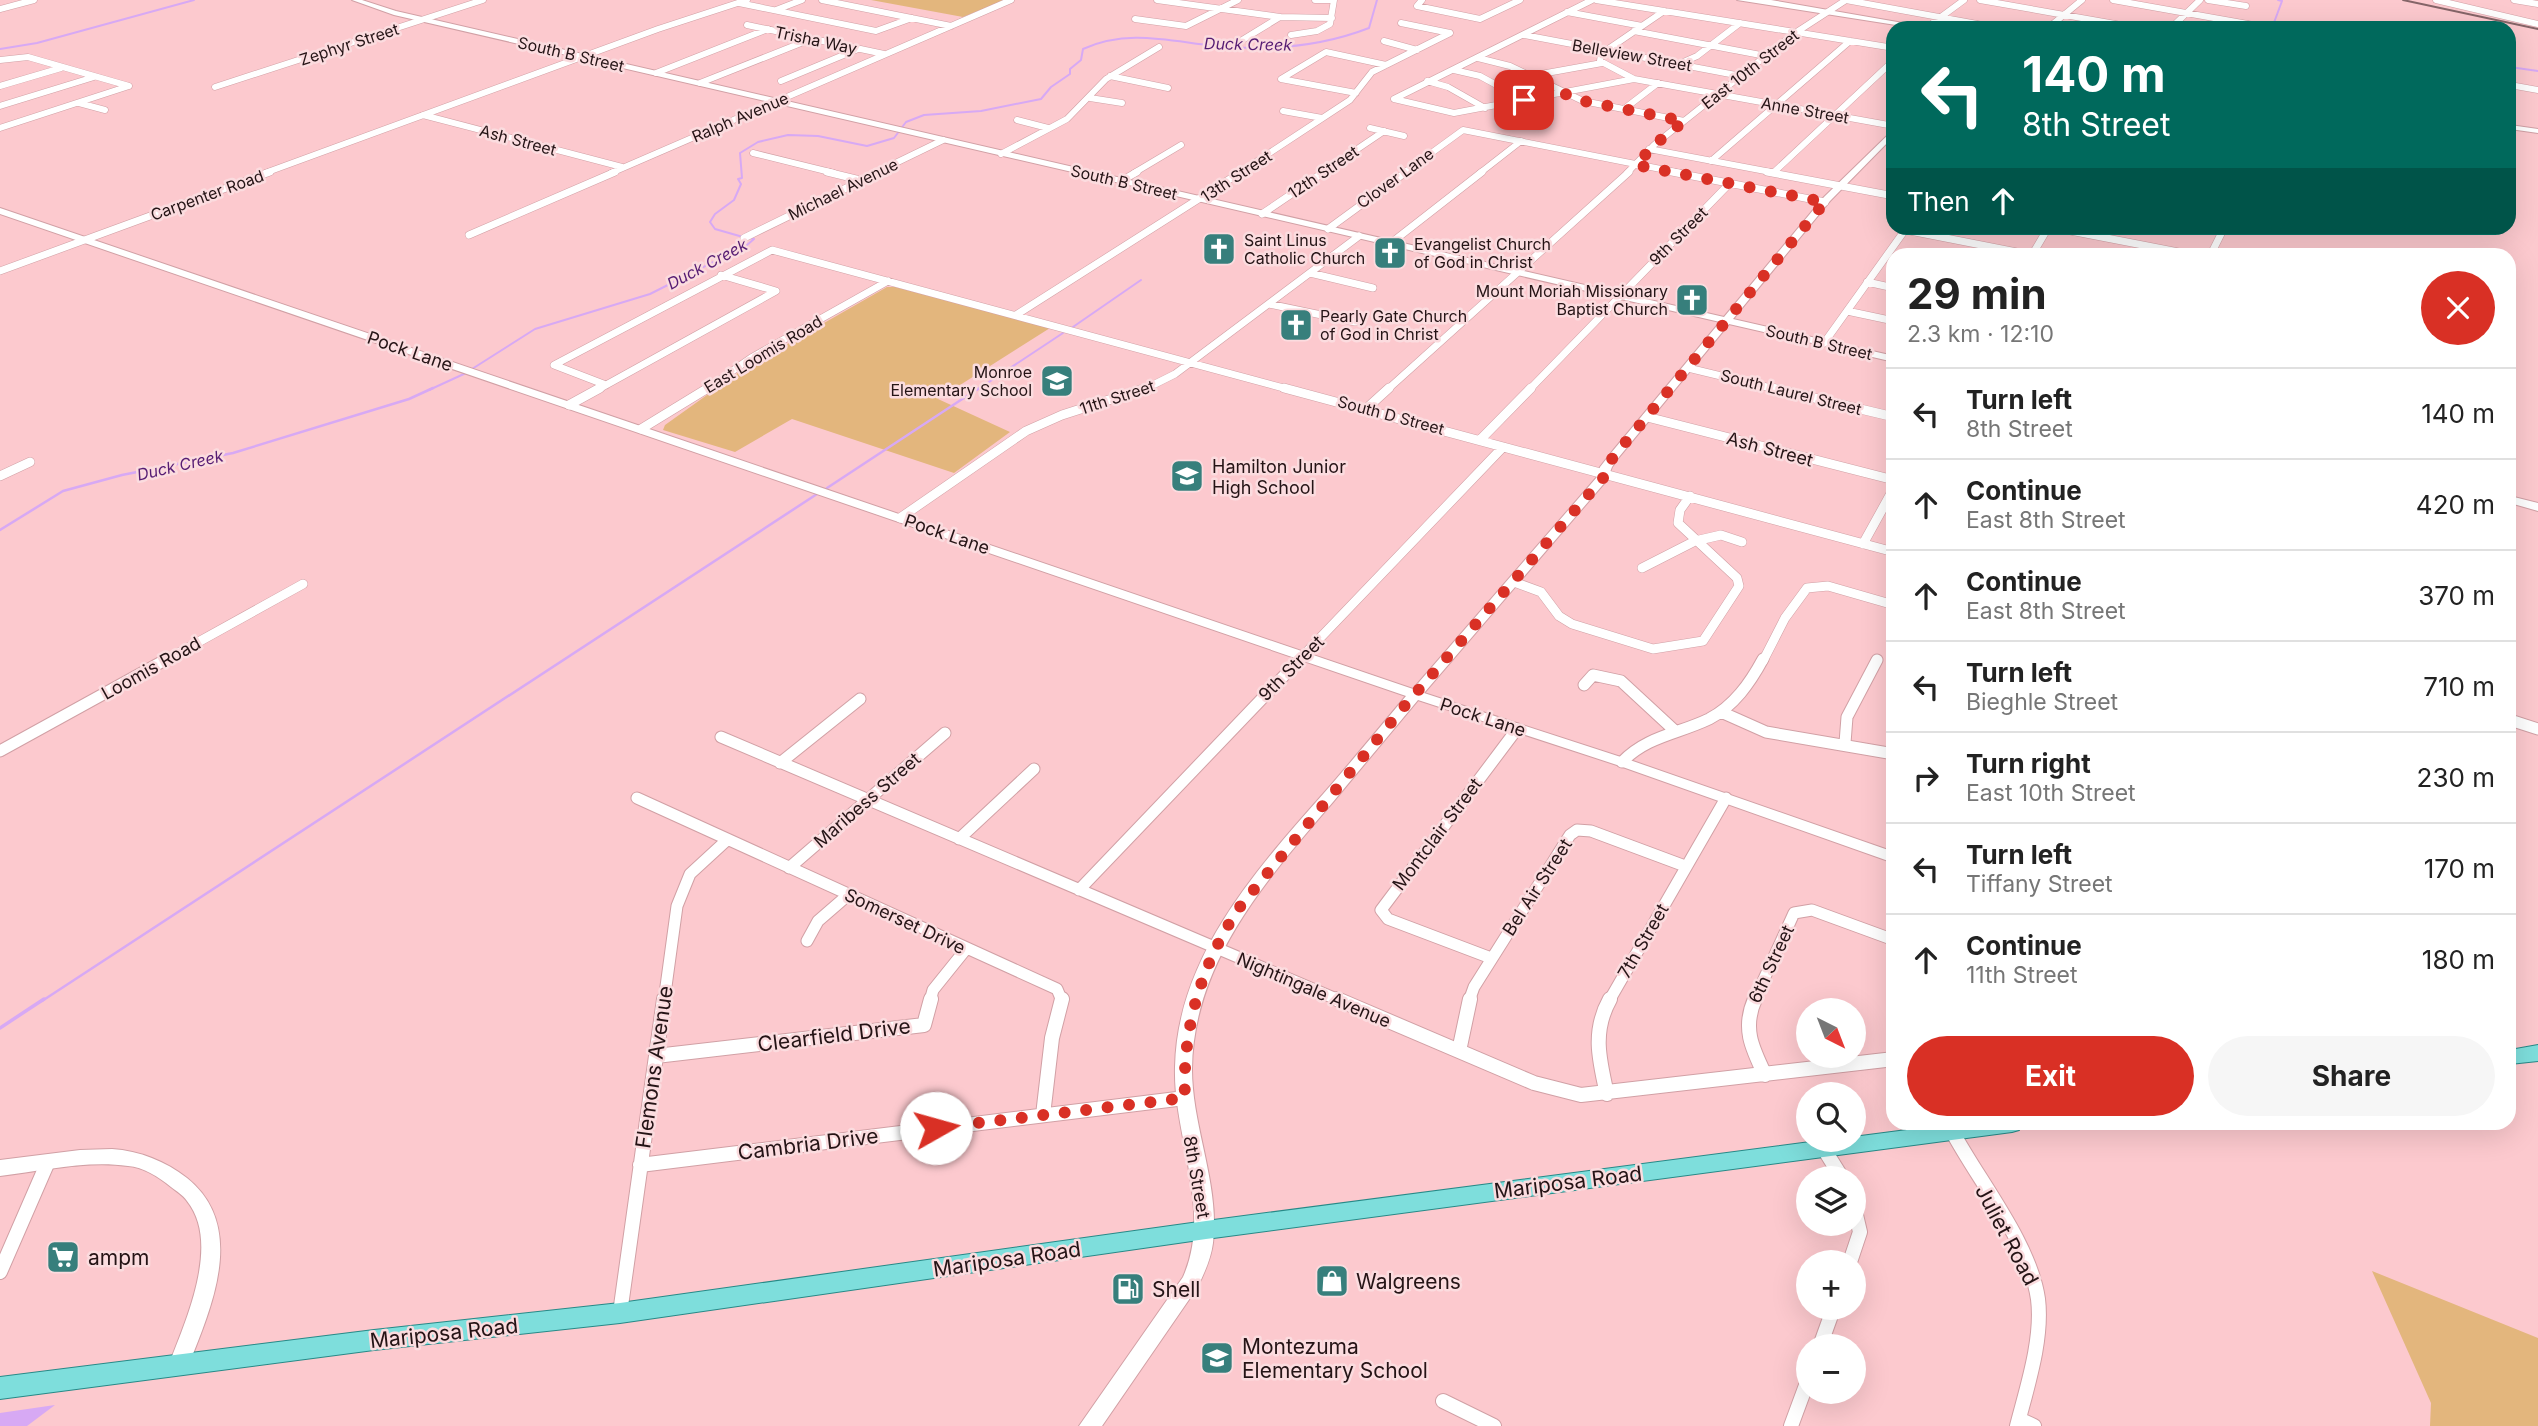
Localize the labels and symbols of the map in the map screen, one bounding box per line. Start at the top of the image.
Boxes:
street label: Zephyr Street [297,19,401,69]
street label: Trisha Way [773,22,859,58]
street label: East 10th Street [1697,25,1803,113]
street label: South B Street [516,32,626,76]
water label: Duck Creek [1204,33,1292,55]
street label: Belleview Street [1571,35,1693,75]
pin [1494,70,1554,130]
street label: Ralph Avenue [689,88,791,146]
street label: Anne Street [1759,92,1851,128]
street label: Ash Street [477,120,559,160]
street label: 12th Street [1284,141,1362,203]
street label: Clover Lane [1353,143,1437,213]
street label: 13th Street [1197,146,1275,206]
street label: Michael Avenue [785,154,901,224]
street label: South B Street [1069,160,1179,204]
street label: Carpenter Road [148,165,266,225]
street label: 9th Street [1645,203,1711,269]
church icon: Saint Linus Catholic Church [1200,230,1238,268]
place label: Saint Linus Catholic Church [1244,230,1365,268]
water label: Duck Creek [663,234,751,294]
church icon: Evangelist Church of God in Christ [1371,234,1409,272]
place label: Evangelist Church of God in Christ [1414,234,1551,272]
place label: Mount Moriah Missionary Baptist Church [1476,281,1668,319]
church icon: Mount Moriah Missionary Baptist Church [1673,281,1711,319]
church icon: Pearly Gate Church of God in Christ [1277,306,1315,344]
place label: Pearly Gate Church of God in Christ [1320,306,1467,344]
street label: East Loomis Road [700,311,826,397]
street label: South B Street [1764,320,1874,364]
street label: Pock Lane [365,327,455,375]
place label: Monroe Elementary School [890,362,1032,400]
school or university icon: Monroe Elementary School [1038,362,1076,400]
street label: South Laurel Street [1718,365,1864,419]
street label: 11th Street [1077,376,1157,418]
street label: South D Street [1335,391,1447,439]
street label: Ash Street [1725,427,1816,471]
water label: Duck Creek [135,445,225,485]
place label: Hamilton Junior High School [1212,456,1346,498]
school or university icon: Hamilton Junior High School [1168,457,1206,495]
street label: Pock Lane [902,510,992,558]
street label: 9th Street [1254,631,1328,705]
street label: Loomis Road [98,632,204,704]
street label: Pock Lane [1438,693,1528,741]
street label: Maribess Street [809,748,925,852]
street label: Montclair Street [1388,774,1486,894]
street label: Bel Air Street [1498,835,1576,939]
street label: Somerset Drive [841,884,969,958]
street label: 7th Street [1613,900,1673,982]
street label: 6th Street [1744,922,1798,1006]
street label: Nightingale Avenue [1234,948,1394,1032]
street label: Flemons Avenue [630,984,678,1150]
north arrow [1796,998,1866,1068]
street label: Clearfield Drive [756,1013,912,1057]
position arrow [899,1091,973,1165]
street label: Cambria Drive [736,1123,880,1165]
street label: 8th Street [1179,1134,1215,1220]
street label: Mariposa Road [1493,1161,1643,1203]
street label: Juliet Road [1970,1180,2044,1290]
street label: Mariposa Road [932,1236,1082,1282]
supermarket icon: ampm [44,1238,82,1276]
place label: ampm [88,1245,149,1270]
shop icon: Walgreens [1313,1262,1351,1300]
place label: Walgreens [1356,1269,1461,1294]
fuel station icon: Shell [1109,1270,1147,1308]
place label: Shell [1152,1277,1200,1302]
street label: Mariposa Road [369,1313,519,1353]
place label: Montezuma Elementary School [1242,1334,1428,1383]
school or university icon: Montezuma Elementary School [1198,1339,1236,1377]

